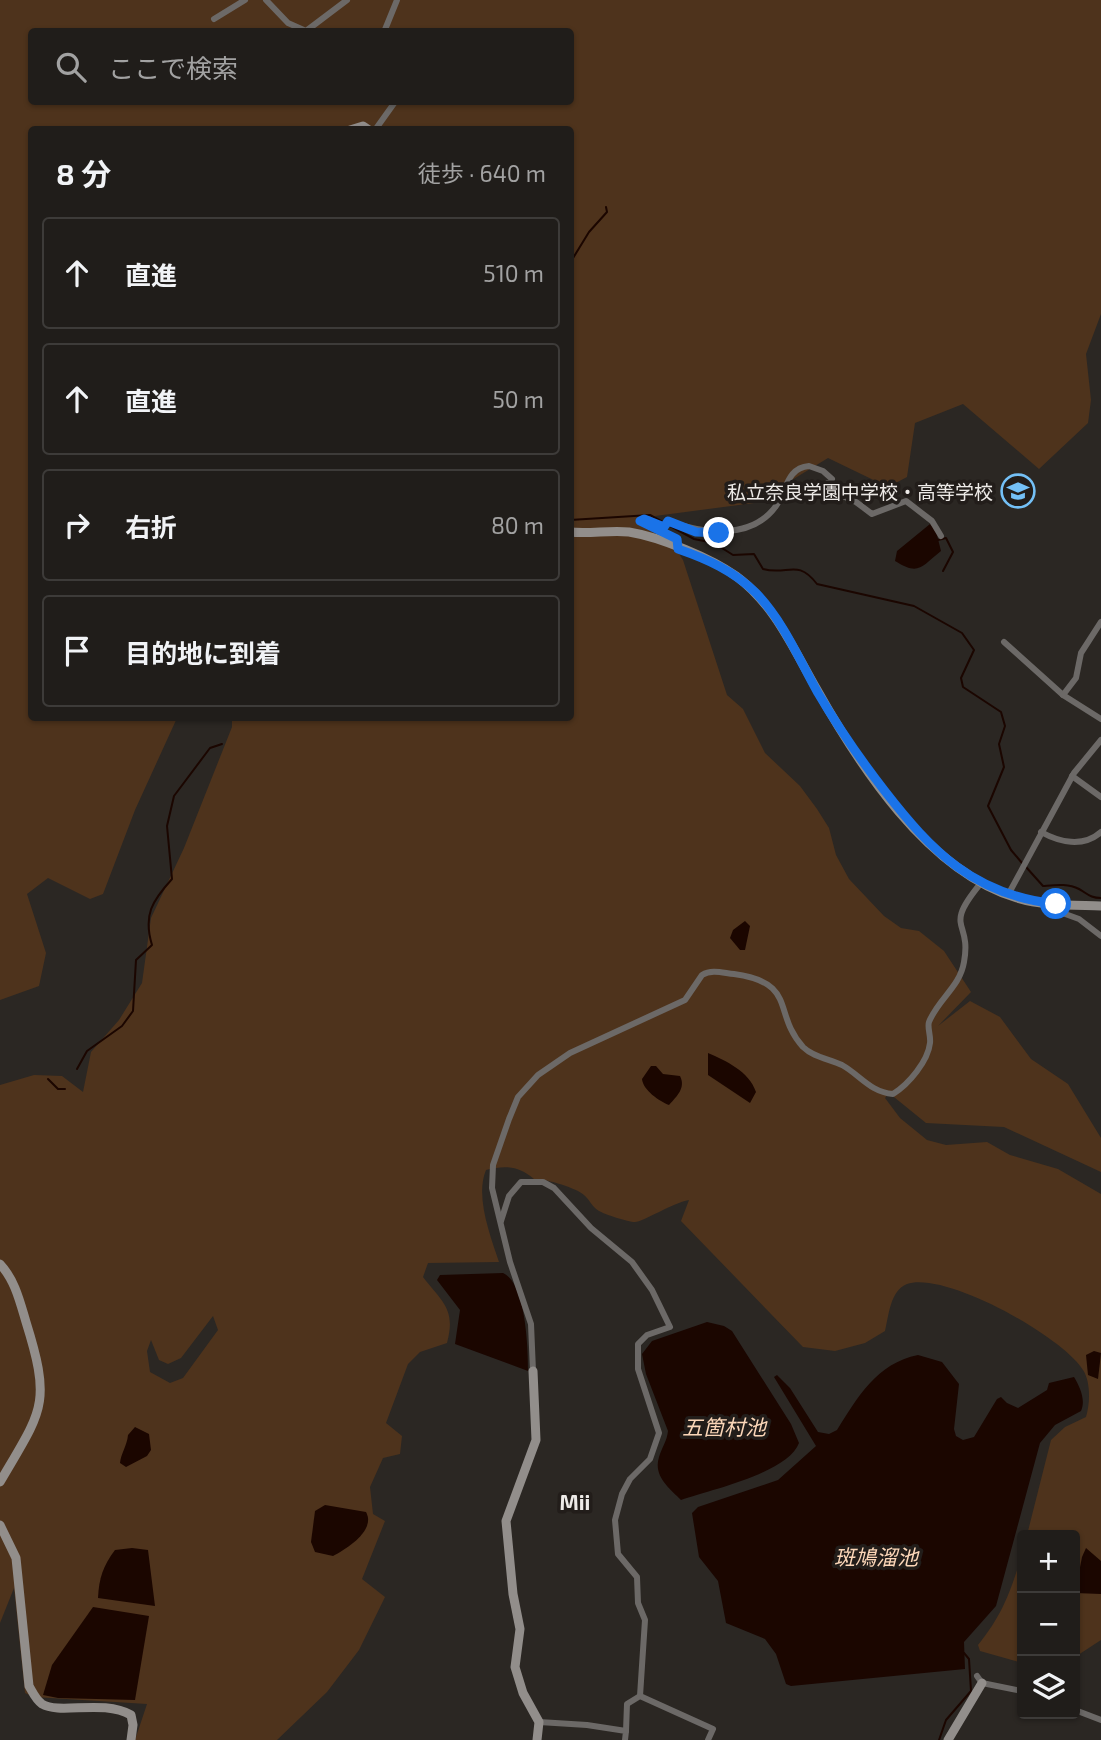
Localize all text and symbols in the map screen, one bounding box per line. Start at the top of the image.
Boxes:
search box [28,28,574,105]
icon: search [52,48,90,86]
text: ここで検索 [108,52,238,83]
text: 8 分 [56,155,111,191]
text: 徒歩 · 640 m [418,159,546,187]
icon: ahead [58,254,96,292]
text: 直進 [125,259,177,290]
text: 510 m [483,259,544,287]
icon: ahead [58,380,96,418]
text: 直進 [125,385,177,416]
text: 50 m [493,385,544,413]
school or university icon: 私立奈良学園中学校・高等学校 [999,472,1037,510]
place label: 私立奈良学園中学校・高等学校 [727,480,993,503]
icon: right [58,506,96,544]
text: 右折 [125,511,177,542]
text: 80 m [491,511,544,539]
route end [703,517,734,548]
icon: arrive [58,632,96,670]
text: 目的地に到着 [125,637,281,668]
route start [1040,888,1071,919]
water label: 五箇村池 [682,1414,768,1439]
district label: Mii [560,1489,590,1514]
map controls [1017,1530,1080,1719]
button: + [1017,1530,1080,1593]
water label: 斑鳩溜池 [834,1544,920,1569]
button: − [1017,1593,1080,1656]
button: layers [1017,1656,1080,1719]

